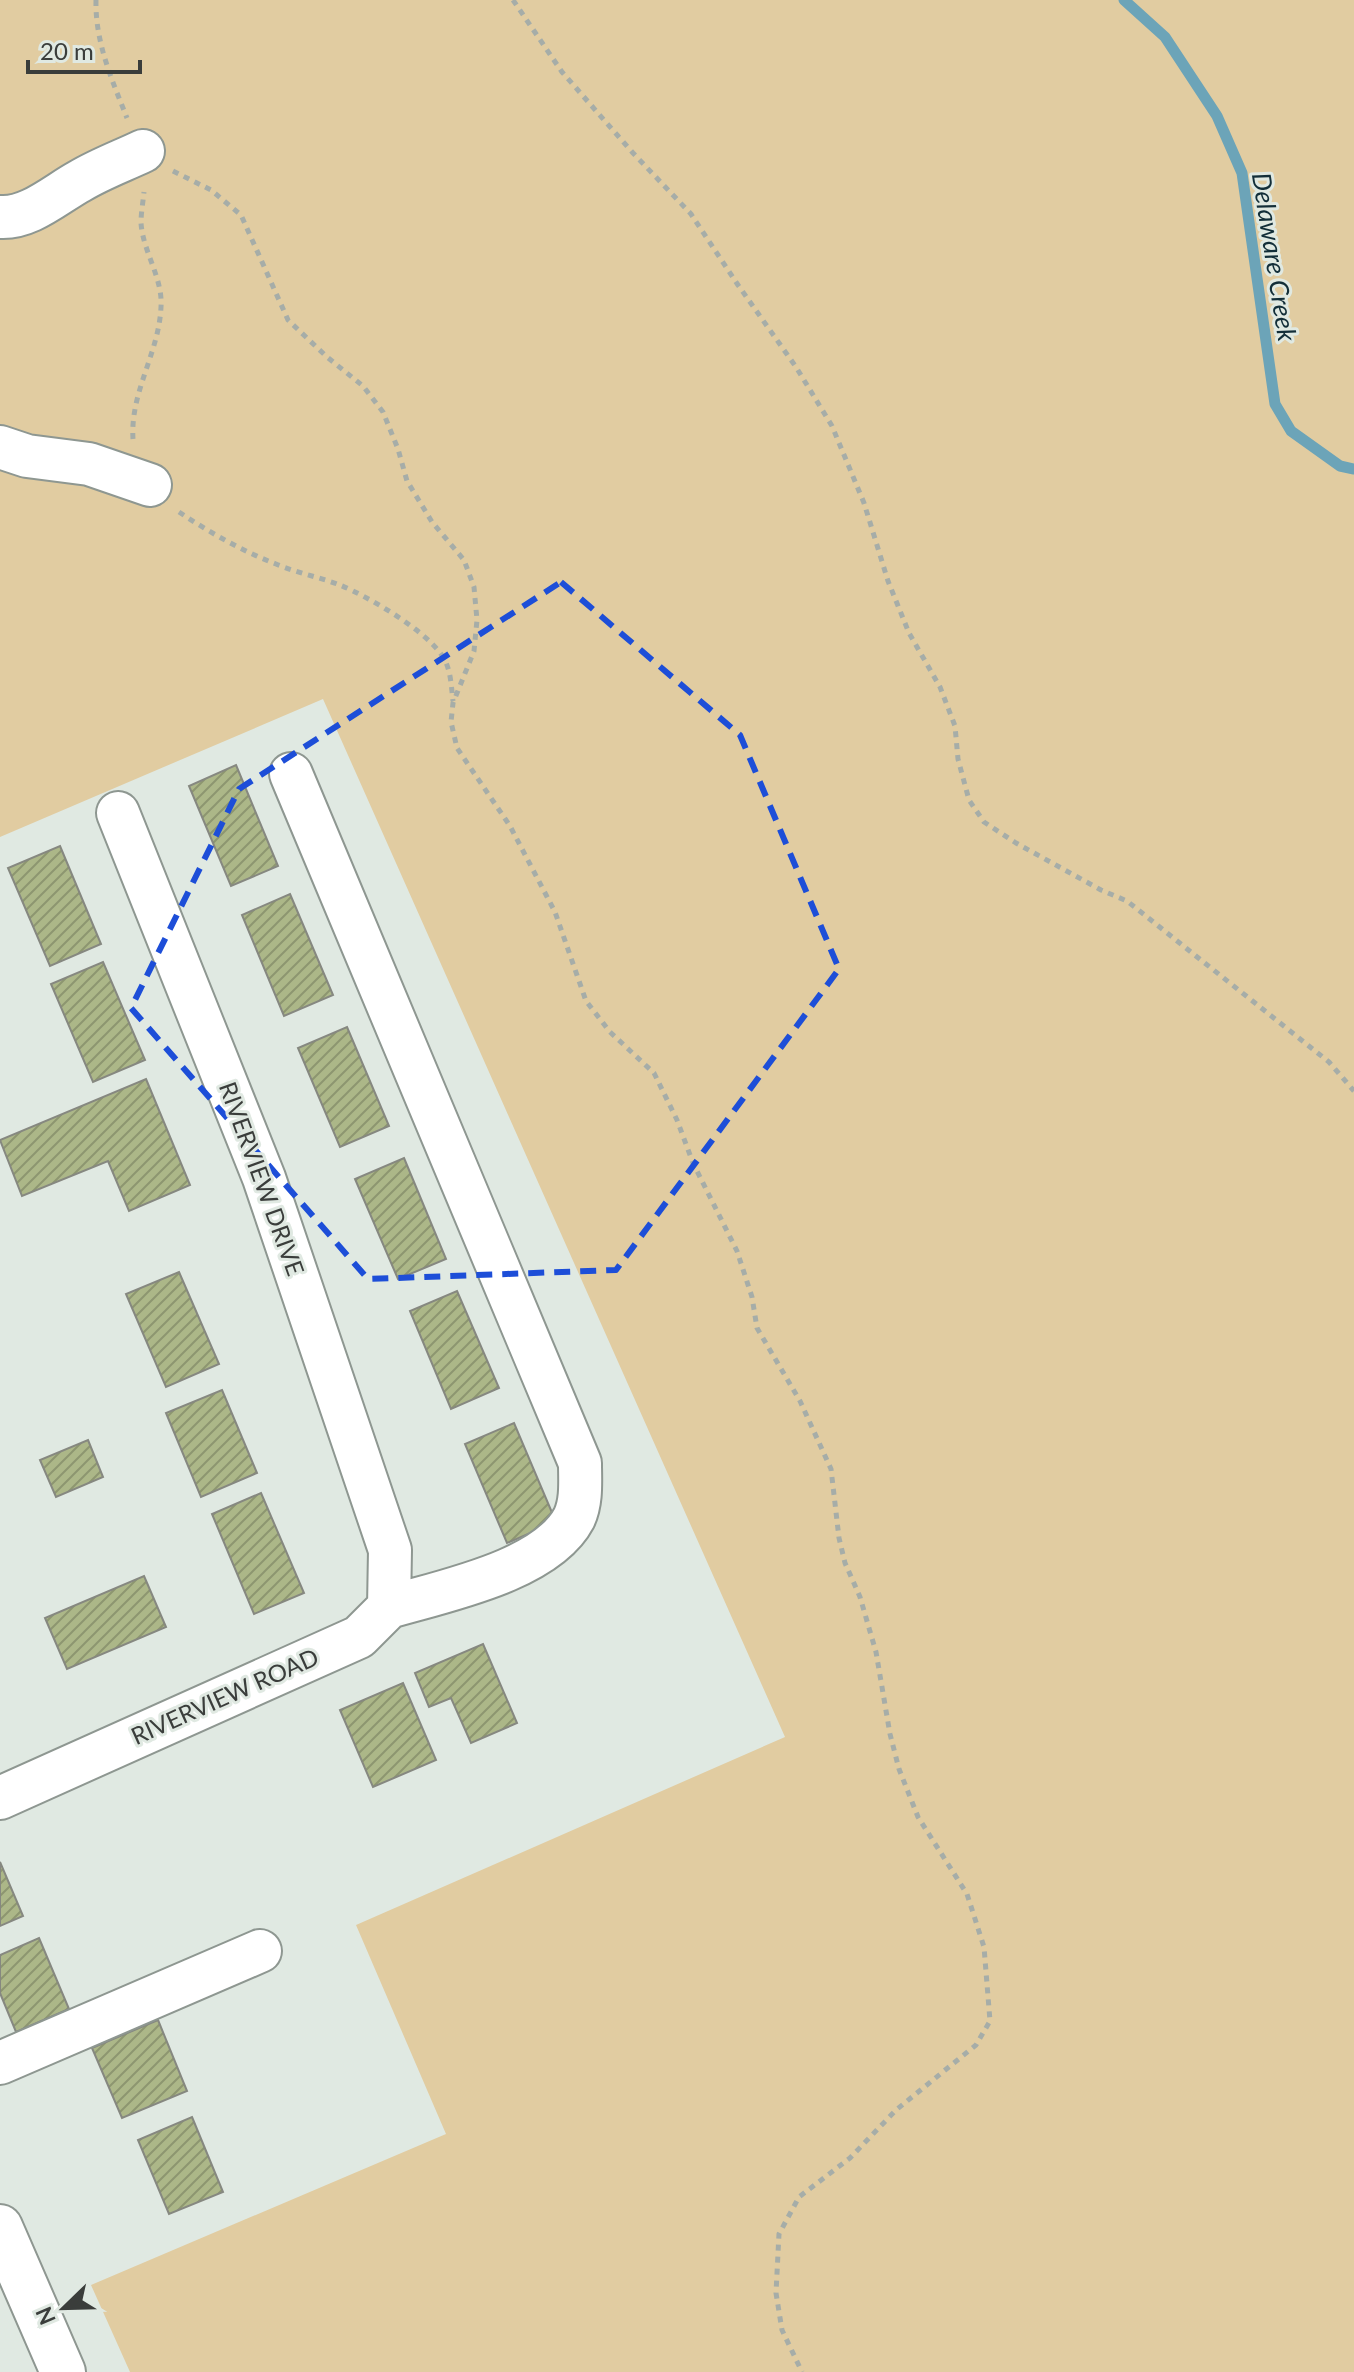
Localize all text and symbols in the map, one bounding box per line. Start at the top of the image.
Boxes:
scale bar [28,24,140,74]
text: 20 m [40,36,94,65]
water label: Delaware Creek [1246,170,1304,344]
street label: RIVERVIEW DRIVE [214,1078,311,1279]
street label: RIVERVIEW ROAD [126,1641,323,1750]
north arrow [24,2268,104,2348]
text: N [29,2303,61,2329]

